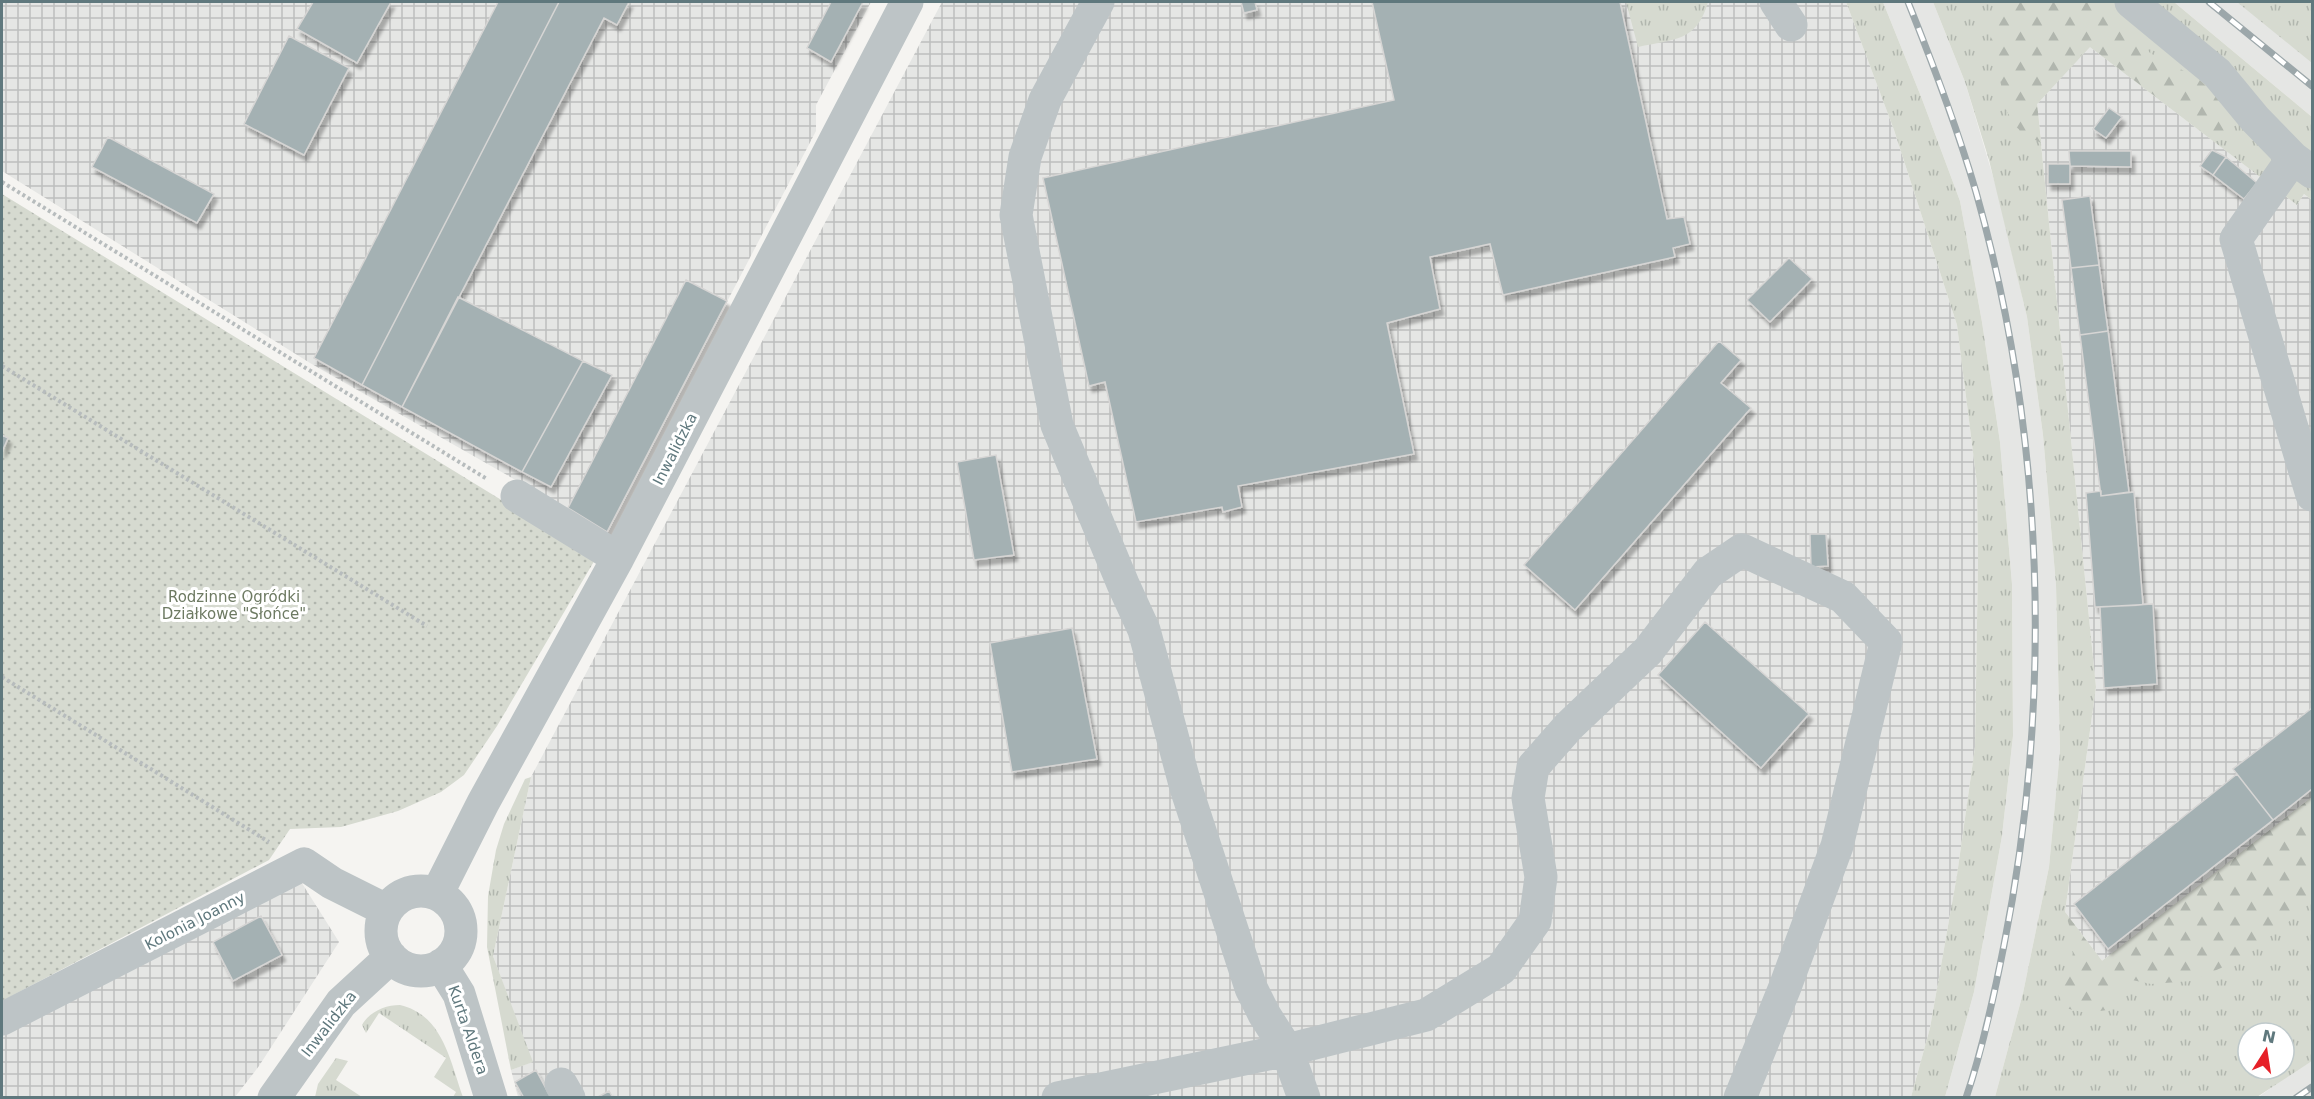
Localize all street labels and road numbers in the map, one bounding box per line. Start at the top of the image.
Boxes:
street label: Inwalidzka [649,410,701,488]
street label: Kolonia Joanny [142,888,248,954]
street label: Kurta Aldera [444,983,492,1077]
street label: Inwalidzka [298,987,360,1061]

